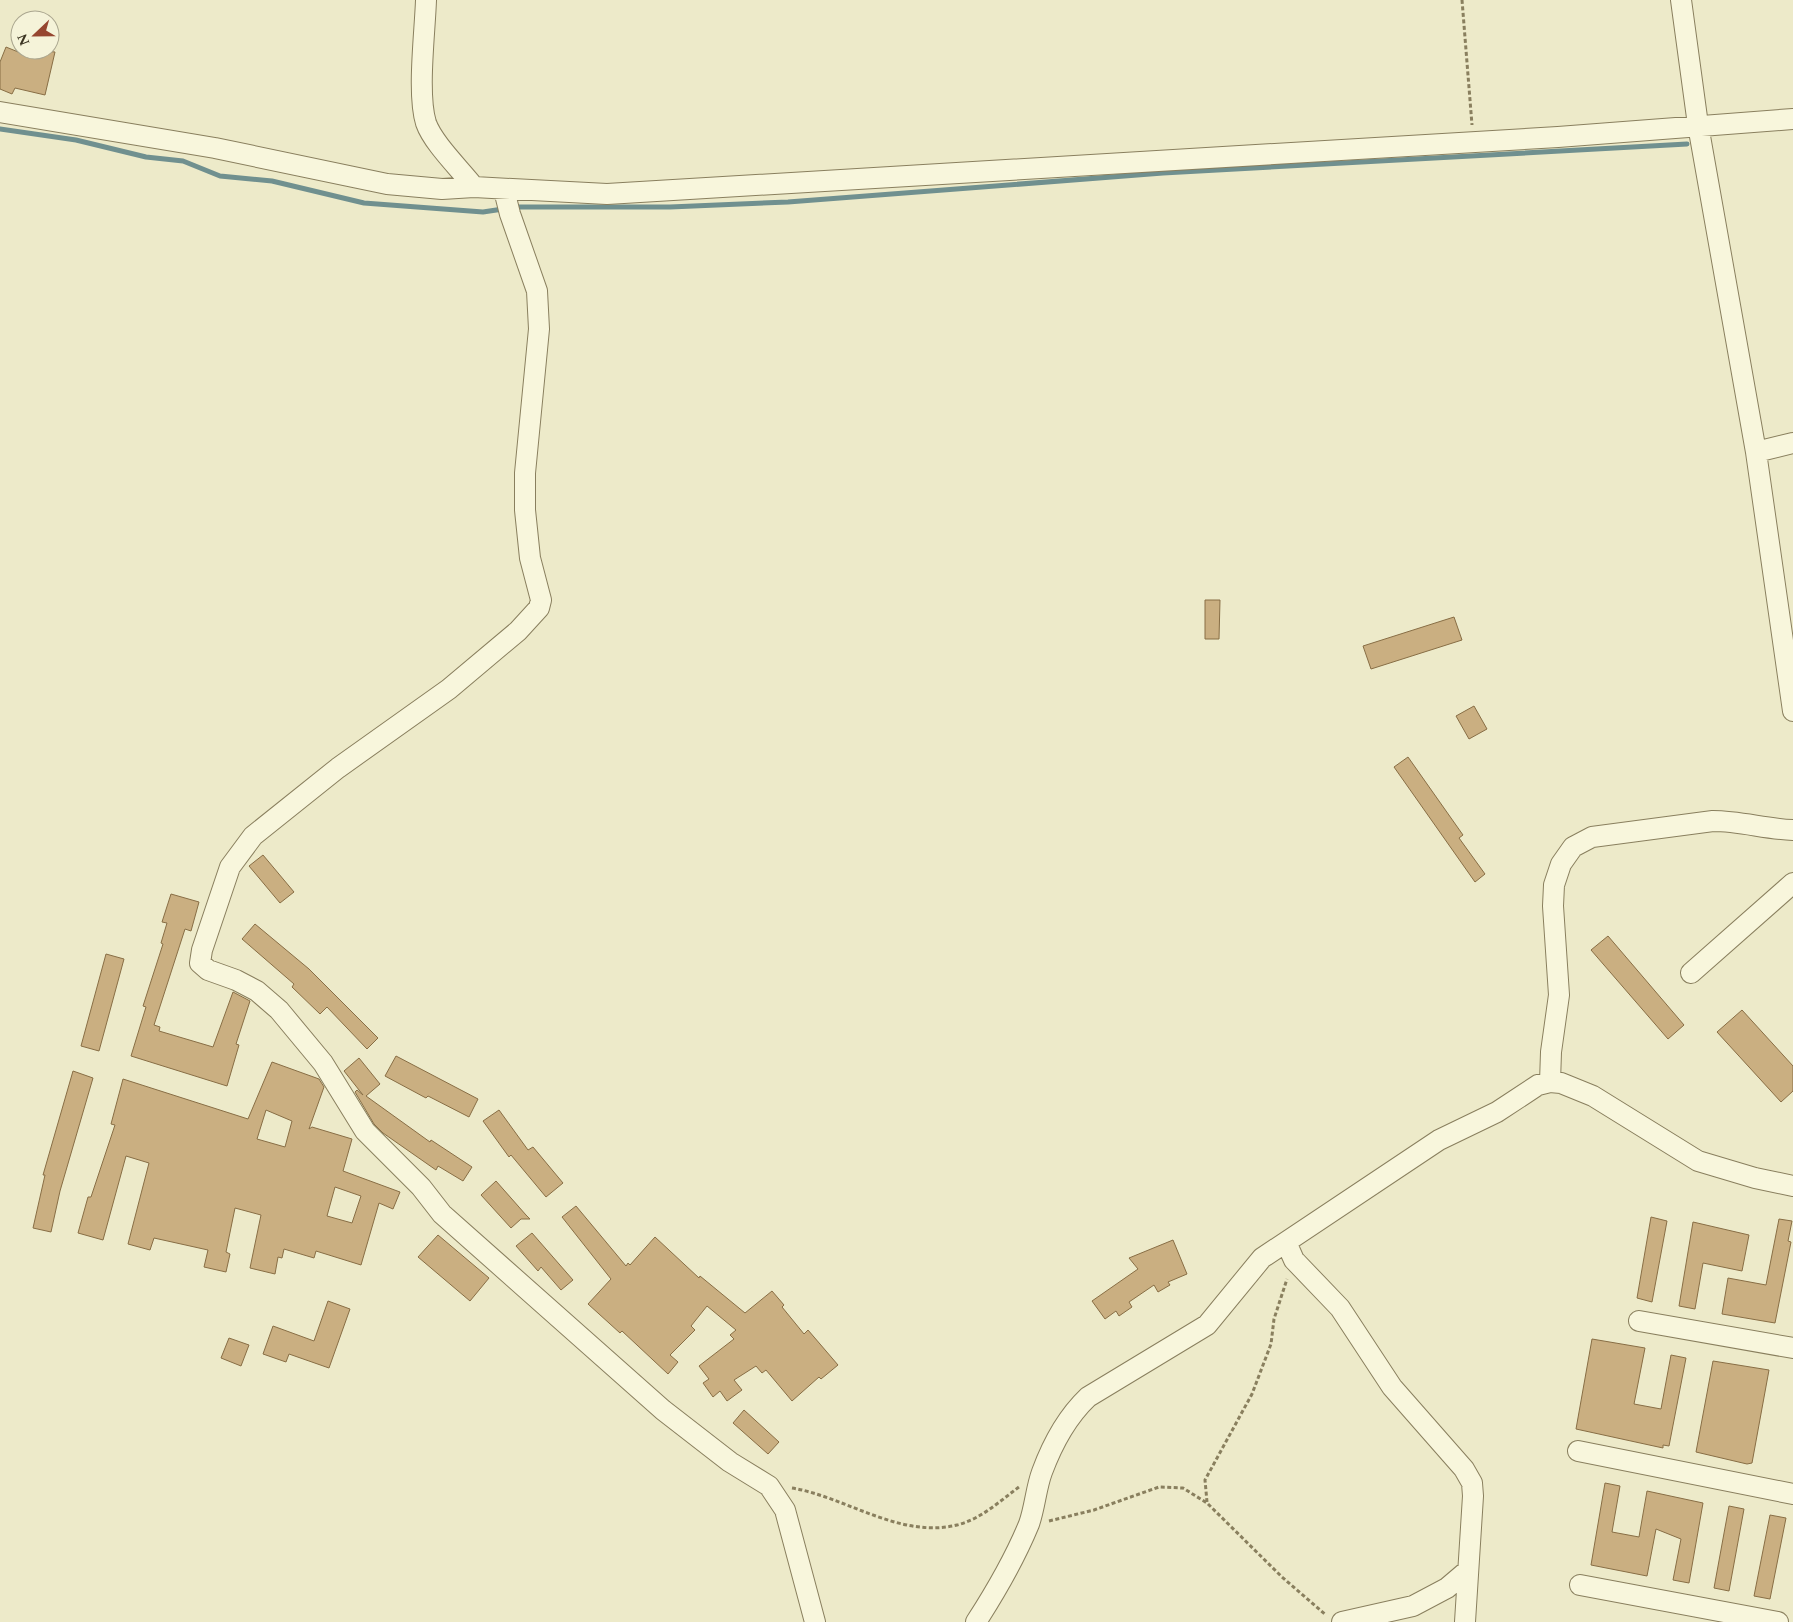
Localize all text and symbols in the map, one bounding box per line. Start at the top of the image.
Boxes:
north arrow [10,10,60,60]
text: N [12,30,35,49]

